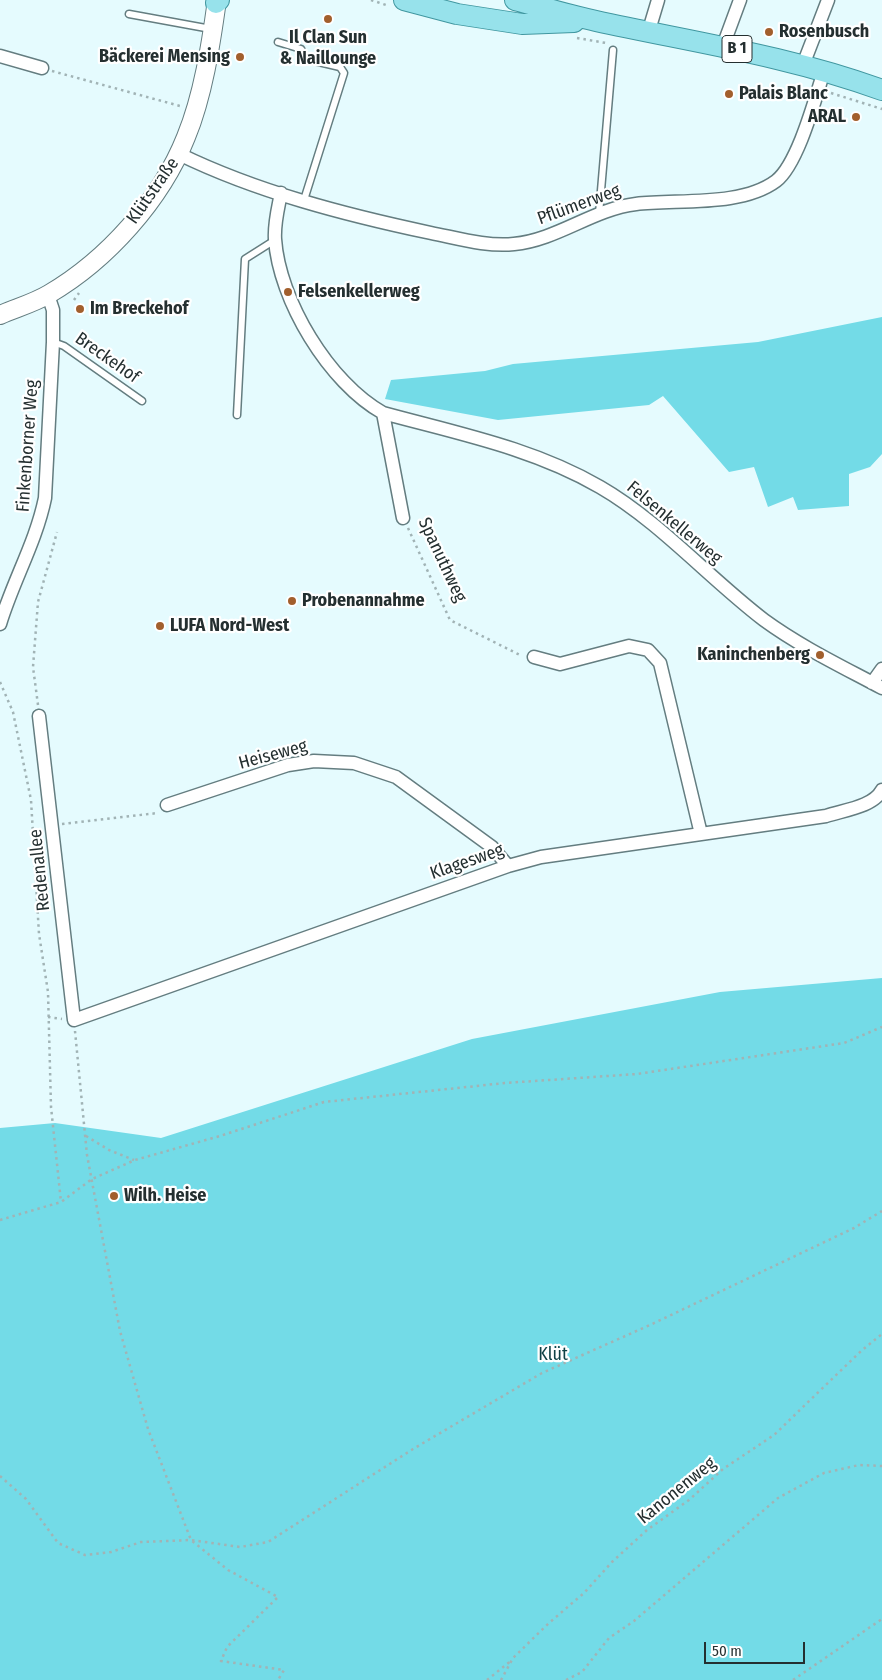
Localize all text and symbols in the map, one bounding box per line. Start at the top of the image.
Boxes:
marker: Il Clan Sun & Naillounge [322,13,334,25]
place label: Rosenbusch [779,21,869,43]
marker: Rosenbusch [763,26,775,38]
place label: Il Clan Sun & Naillounge [280,27,376,70]
road number: B 1 [722,36,752,62]
place label: Bäckerei Mensing [99,46,230,68]
marker: Bäckerei Mensing [234,51,246,63]
place label: Palais Blanc [739,83,828,105]
marker: Palais Blanc [723,88,735,100]
place label: ARAL [808,106,846,128]
marker: ARAL [850,111,862,123]
street label: Klütstraße [122,154,184,228]
street label: Pflümerweg [535,180,623,230]
place label: Felsenkellerweg [298,281,420,303]
marker: Felsenkellerweg [282,286,294,298]
place label: Im Breckehof [90,298,188,320]
marker: Im Breckehof [74,303,86,315]
street label: Breckehof [71,328,143,388]
street label: Finkenborner Weg [13,379,43,513]
street label: Felsenkellerweg [622,477,726,569]
street label: Spanuthweg [413,514,471,606]
place label: Probenannahme [302,590,425,612]
marker: Probenannahme [286,595,298,607]
place label: LUFA Nord-West [170,615,289,637]
marker: LUFA Nord-West [154,620,166,632]
place label: Kaninchenberg [697,644,810,666]
marker: Kaninchenberg [814,649,826,661]
street label: Heiseweg [236,736,310,774]
street label: Redenallee [25,828,55,912]
street label: Klagesweg [427,839,507,885]
place label: Wilh. Heise [124,1185,206,1207]
marker: Wilh. Heise [108,1190,120,1202]
park label: Klüt [538,1344,568,1366]
street label: Kanonenweg [634,1453,720,1529]
scale bar [707,1632,808,1664]
text: 50 m [712,1642,742,1660]

